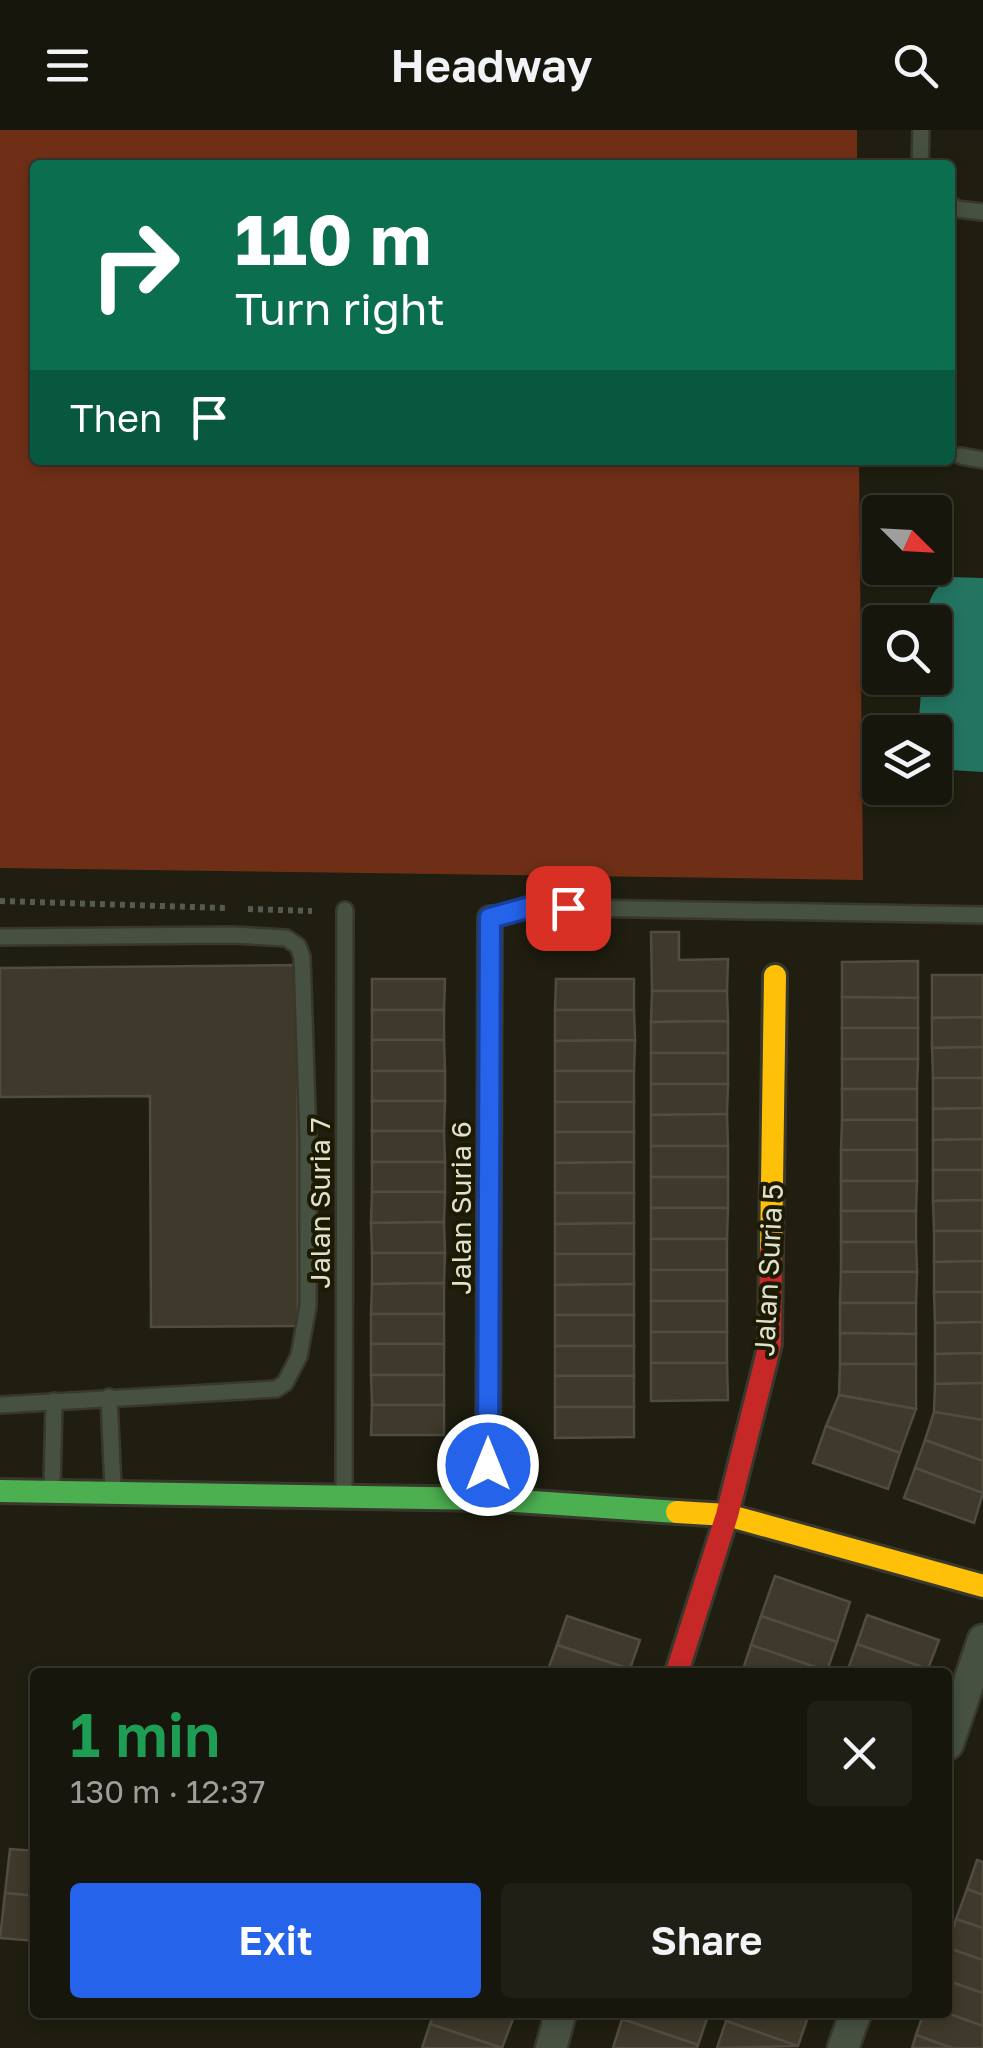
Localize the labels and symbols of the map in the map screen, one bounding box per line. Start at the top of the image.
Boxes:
north arrow [862,495,952,585]
pin [526,866,611,951]
street label: Jalan Suria 7 [303,1117,336,1289]
street label: Jalan Suria 6 [444,1121,477,1295]
street label: Jalan Suria 5 [747,1183,789,1357]
position arrow [436,1413,540,1517]

